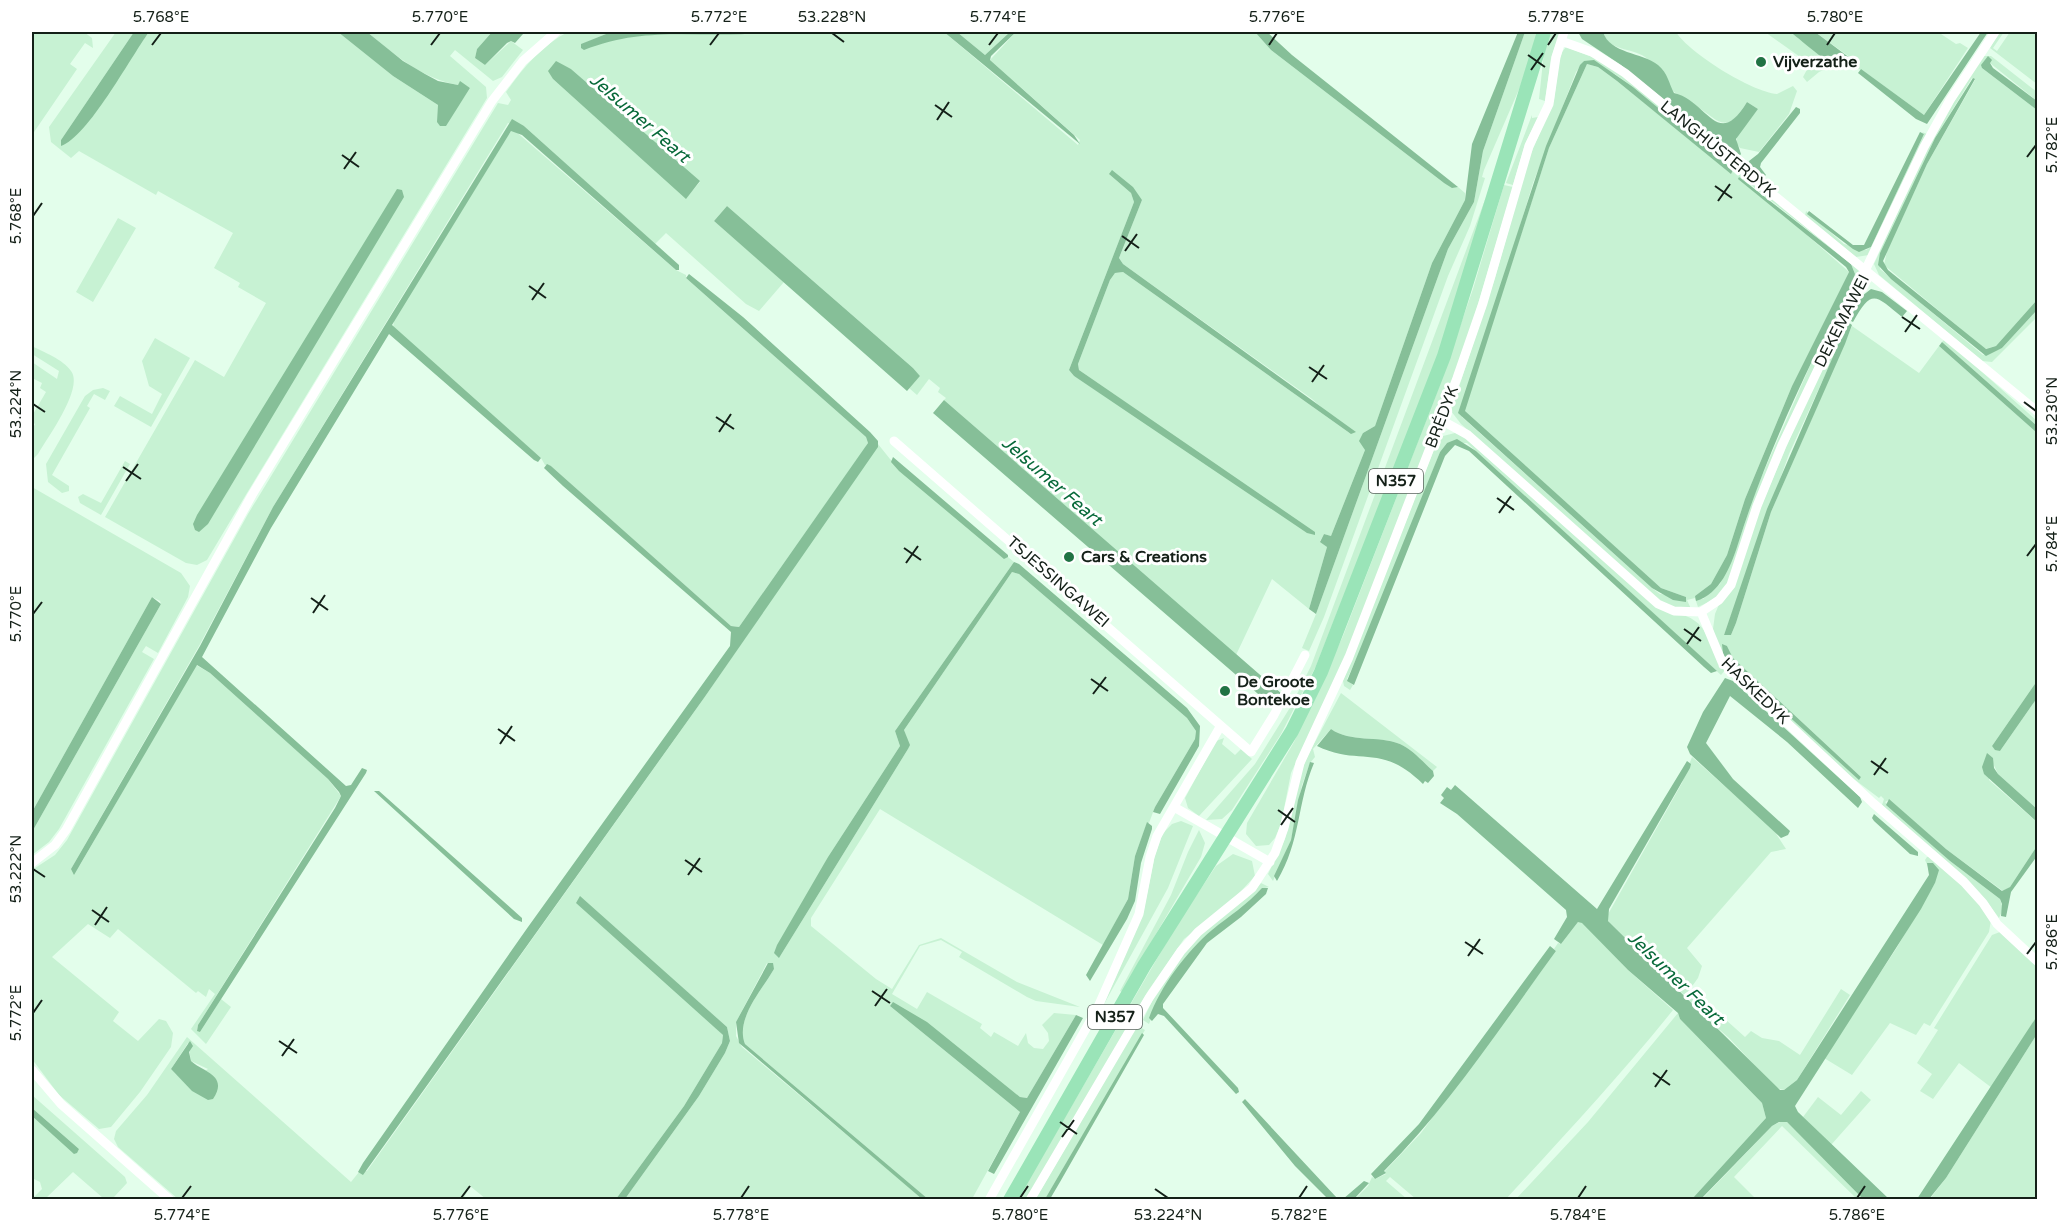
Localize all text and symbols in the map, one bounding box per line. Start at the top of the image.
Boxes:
text: 5.768°E [133,8,189,26]
text: 5.770°E [412,8,468,26]
text: 5.772°E [691,8,747,26]
text: 53.228°N [798,8,866,26]
text: 5.774°E [970,8,1026,26]
text: 5.776°E [1249,8,1305,26]
text: 5.778°E [1528,8,1584,26]
text: 5.780°E [1807,8,1863,26]
place label: Vijverzathe [1773,52,1857,72]
marker: Vijverzathe [1754,55,1768,69]
water label: Jelsumer Feart [586,69,696,169]
street label: LANGHÚSTERDYK [1656,96,1780,202]
text: 5.782°E [2043,117,2061,173]
text: 5.768°E [7,188,25,244]
street label: DEKEMAWEI [1810,271,1874,371]
text: 53.224°N [7,370,25,438]
text: 53.230°N [2043,377,2061,445]
street label: BRÉDYK [1421,383,1463,451]
water label: Jelsumer Feart [998,432,1108,532]
road number: N357 [1369,469,1423,493]
text: 5.784°E [2043,516,2061,572]
street label: TSJESSINGAWEI [1003,532,1113,632]
place label: Cars & Creations [1081,547,1207,567]
marker: Cars & Creations [1062,550,1076,564]
text: 5.770°E [7,586,25,642]
street label: HASKEDYK [1717,654,1794,729]
place label: De Groote Bontekoe [1237,672,1314,710]
marker: De Groote Bontekoe [1218,684,1232,698]
text: 53.222°N [7,835,25,903]
text: 5.786°E [2043,914,2061,970]
water label: Jelsumer Feart [1623,927,1730,1031]
text: 5.772°E [7,985,25,1041]
road number: N357 [1088,1005,1142,1029]
text: 5.774°E [154,1206,210,1224]
text: 5.776°E [433,1206,489,1224]
text: 5.778°E [713,1206,769,1224]
text: 5.780°E [992,1206,1048,1224]
text: 53.224°N [1134,1206,1202,1224]
text: 5.782°E [1271,1206,1327,1224]
text: 5.784°E [1550,1206,1606,1224]
text: 5.786°E [1829,1206,1885,1224]

